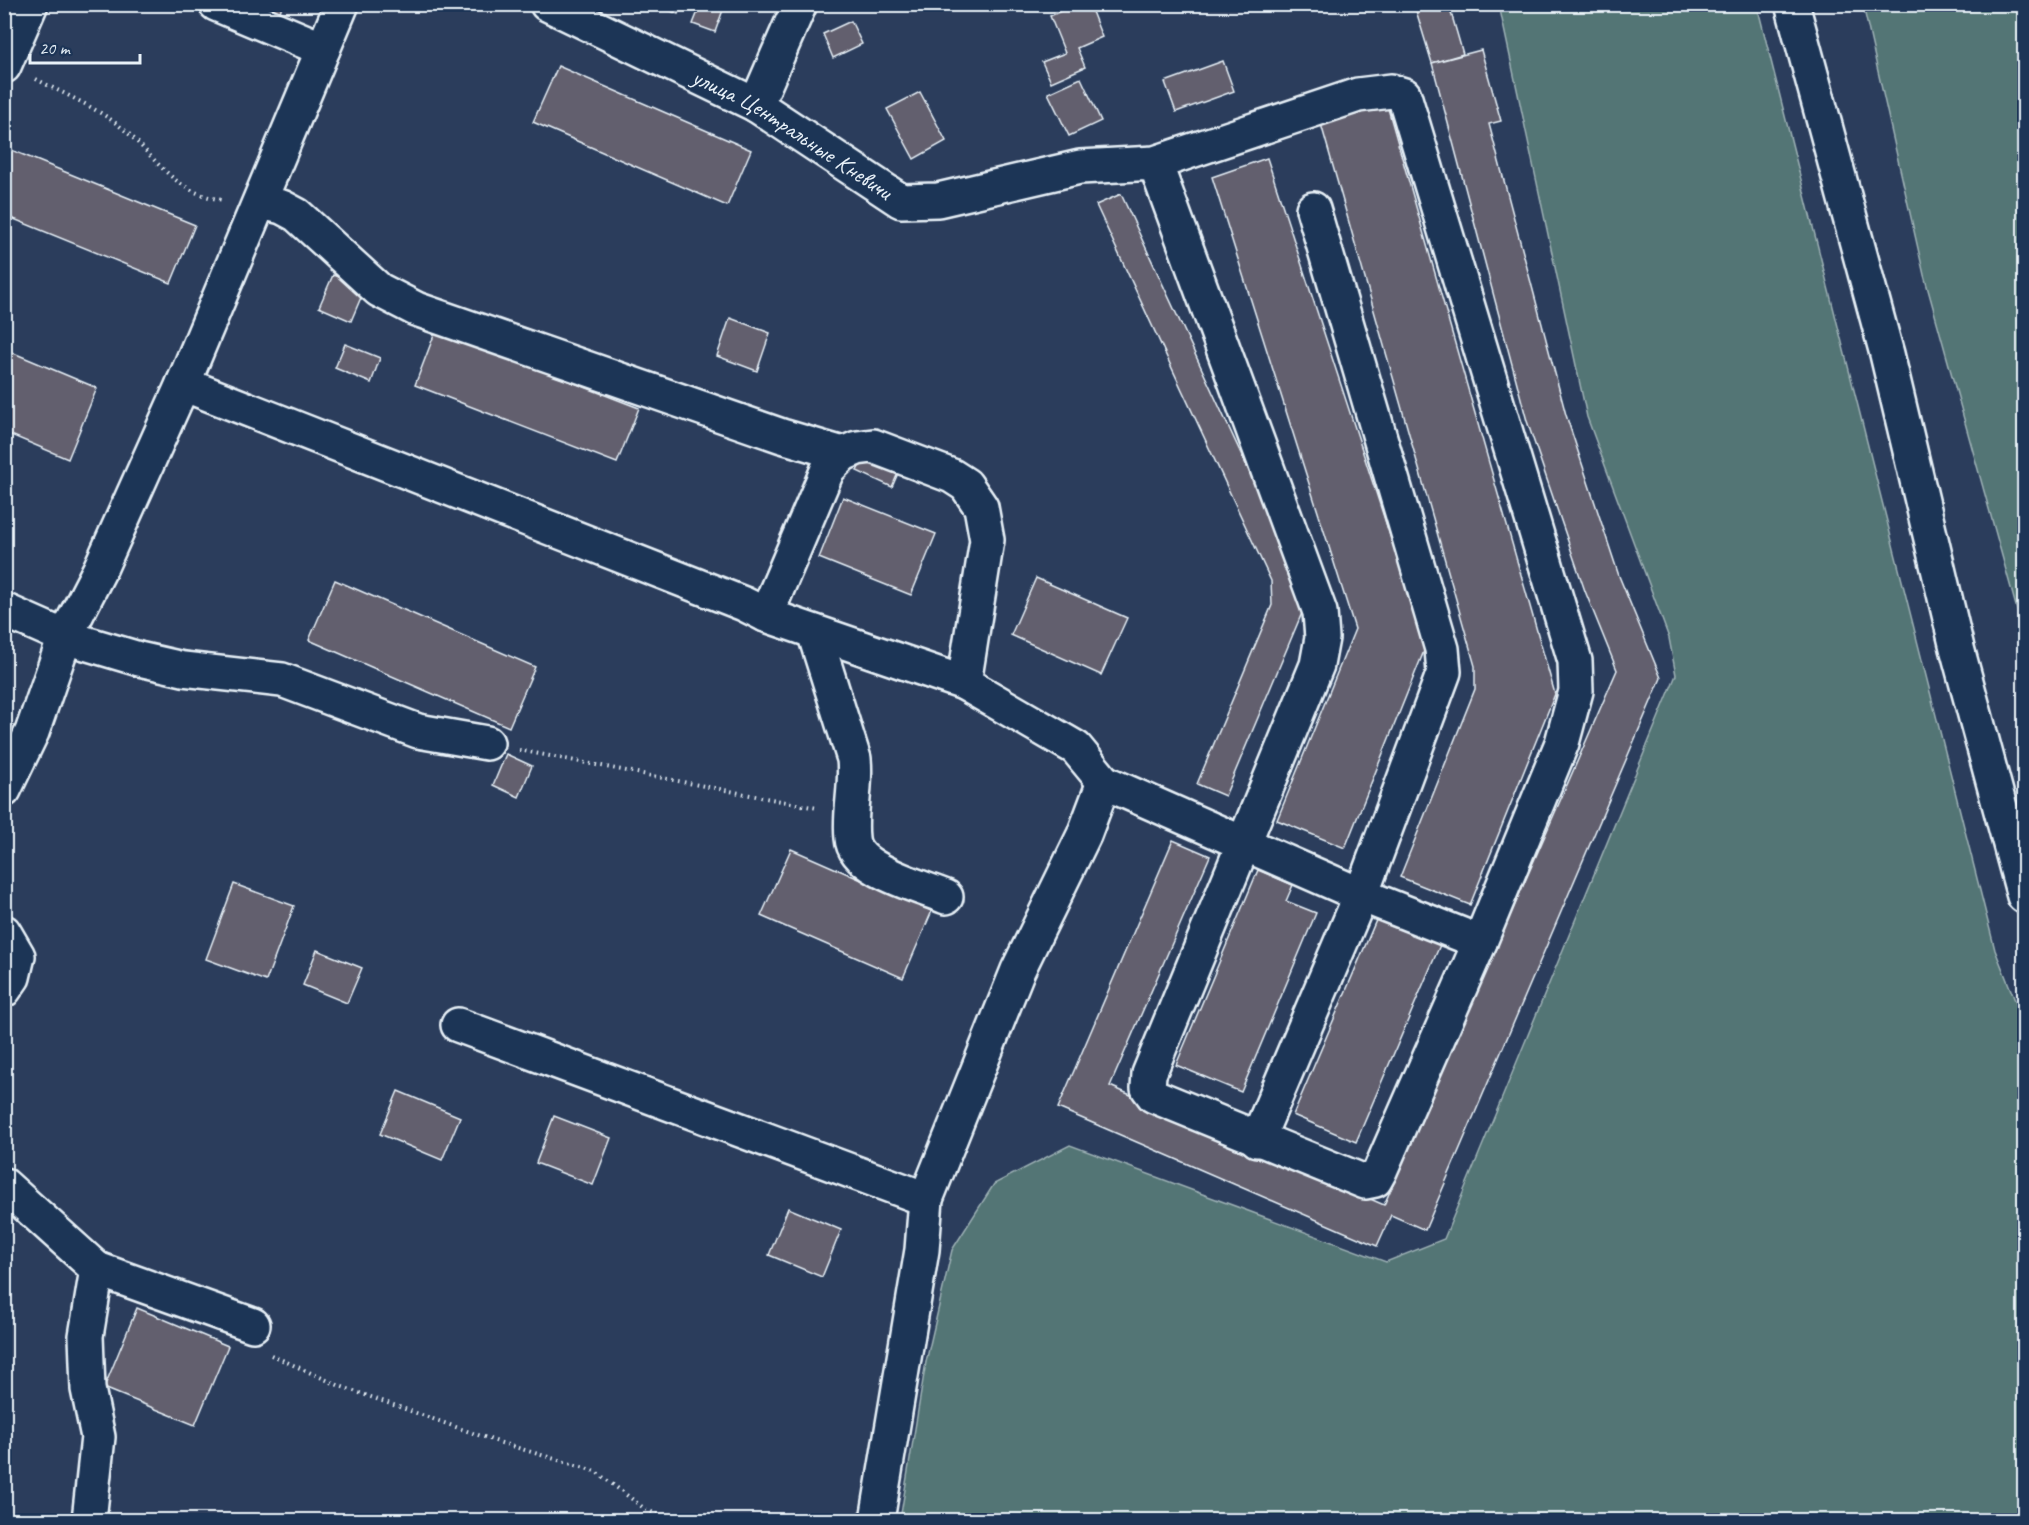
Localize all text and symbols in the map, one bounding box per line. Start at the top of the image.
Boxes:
scale bar [30,27,140,65]
text: 20 m [39,37,72,59]
street label: улица Центральные Кневичи [686,61,900,207]

